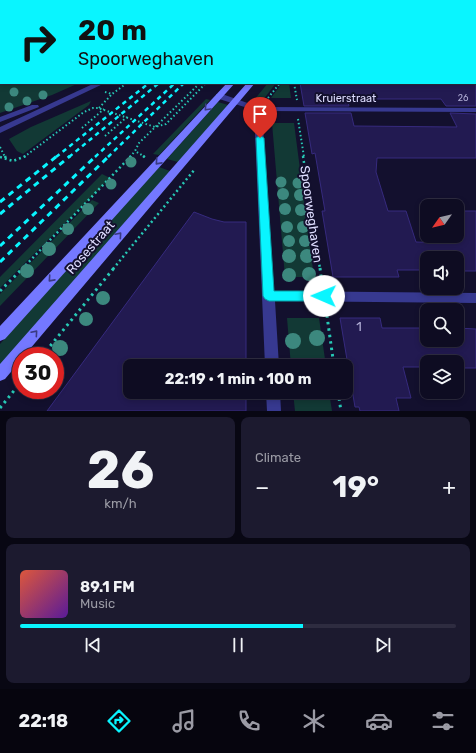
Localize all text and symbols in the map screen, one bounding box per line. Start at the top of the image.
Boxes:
text: 20 m [78,14,147,47]
icon: right [12,16,64,68]
text: Spoorweghaven [78,48,214,70]
street label: Kruierstraat [316,92,377,105]
house number: 26 [458,93,469,103]
pin [243,97,277,138]
one-way arrow [205,103,212,111]
icon: arrive [249,103,271,125]
one-way arrow [155,157,162,165]
street label: Spoorweghaven [296,164,326,264]
north arrow [420,199,464,243]
map controls [420,199,464,399]
street label: Rosestraat [63,218,118,277]
one-way arrow [115,232,122,239]
button: sound [420,251,464,295]
one-way arrow [49,274,56,281]
position arrow [303,275,345,317]
button: search [420,303,464,347]
house number: 1 [356,319,362,334]
one-way arrow [30,331,37,338]
speed limit sign: 30 [12,347,64,399]
button: layers [420,355,464,399]
text: 22:19 · 1 min · 100 m [165,370,311,388]
text: 26 [87,439,154,501]
text: Climate [255,450,301,465]
text: 19° [333,469,379,505]
text: − [255,474,269,501]
text: + [442,474,456,501]
text: km/h [104,496,137,511]
text: 89.1 FM [80,578,135,596]
text: Music [80,596,115,611]
icon: previous [82,634,104,656]
icon: pause [227,634,249,656]
icon: next [372,634,394,656]
icon: directions [105,707,133,735]
icon: music [170,707,198,735]
icon: phone [235,707,263,735]
icon: climate [300,707,328,735]
icon: car [365,707,393,735]
icon: filters [429,707,457,735]
text: 22:18 [18,710,68,732]

